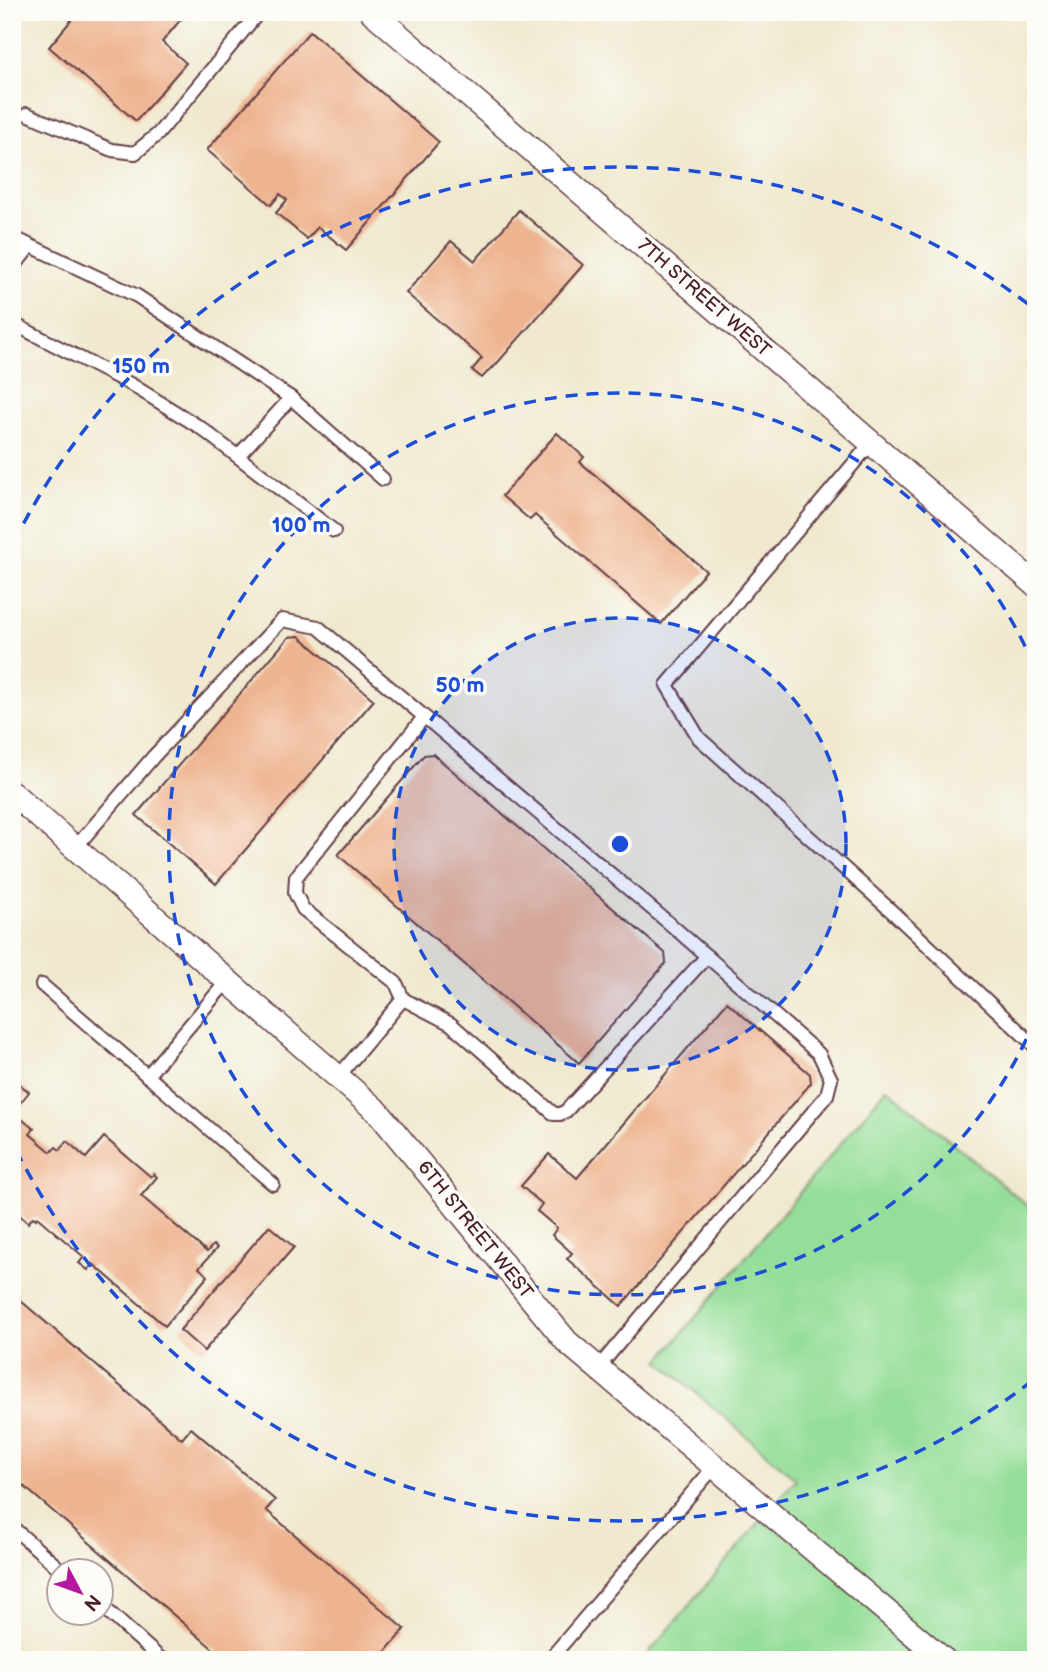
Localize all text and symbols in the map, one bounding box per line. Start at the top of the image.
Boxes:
street label: 7TH STREET WEST [633,234,776,362]
text: 150 m [112,354,170,379]
text: 100 m [272,513,330,538]
text: 50 m [436,673,484,698]
centre of rings [608,832,632,856]
street label: 6TH STREET WEST [412,1156,538,1304]
north arrow [46,1556,116,1626]
text: N [78,1589,105,1615]

